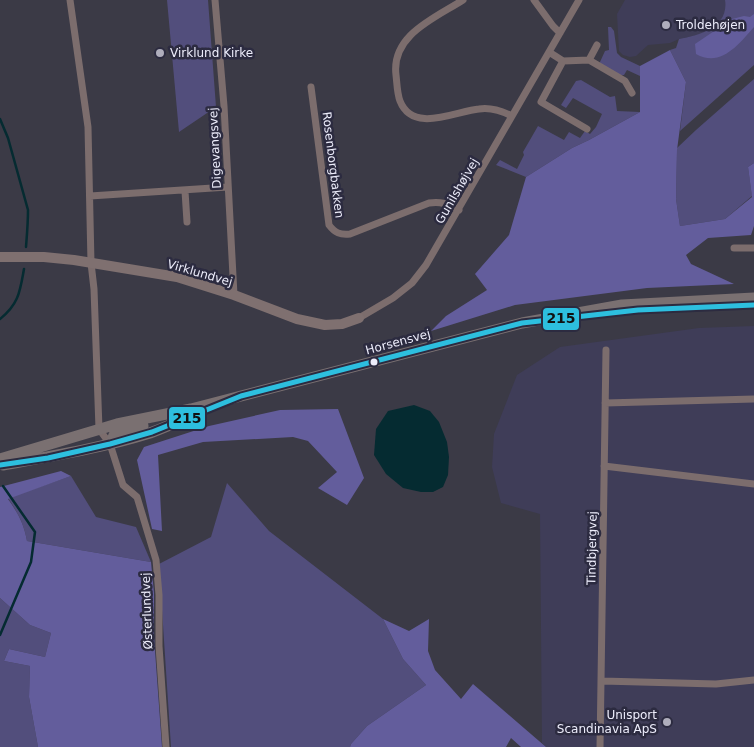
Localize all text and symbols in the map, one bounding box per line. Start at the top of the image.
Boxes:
place label: Troldehøjen [675,18,745,32]
marker: Troldehøjen [660,19,672,31]
place label: Virklund Kirke [170,46,253,60]
marker: Virklund Kirke [154,47,166,59]
street label: Digevangsvej [206,107,224,189]
street label: Rosenborgbakken [320,111,346,219]
street label: Gunilshøjvej [433,156,481,226]
street label: Virklundvej [166,257,234,289]
line badge: 215 [542,307,580,331]
text: 215 [546,310,576,326]
street label: Horsensvej [364,327,432,357]
unlabelled marker [369,357,379,367]
line badge: 215 [168,406,206,430]
text: 215 [172,410,202,426]
street label: Tindbjergvej [584,511,600,586]
street label: Østerlundvej [139,572,155,650]
place label: Unisport Scandinavia ApS [557,708,657,736]
marker: Unisport Scandinavia ApS [661,716,673,728]

